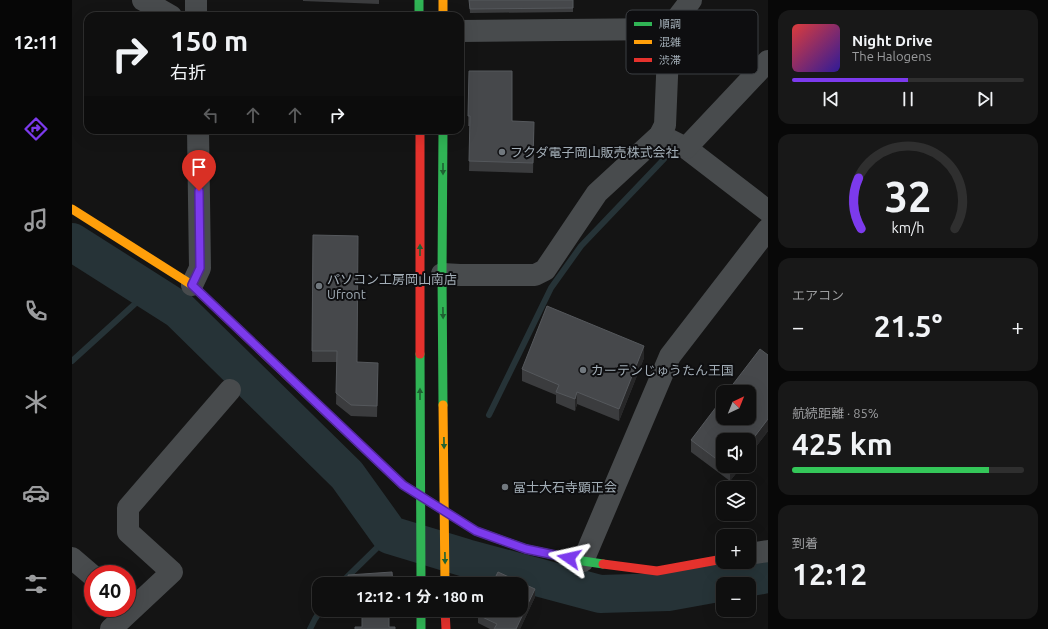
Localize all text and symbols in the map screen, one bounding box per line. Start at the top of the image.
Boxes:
legend [626,10,758,74]
text: 順調 [659,18,681,30]
text: 150 m [170,25,248,56]
icon: right [104,28,156,80]
text: 12:11 [13,32,59,52]
text: Night Drive [852,32,933,49]
text: 混雑 [659,36,681,48]
text: The Halogens [852,49,931,63]
text: 渋滞 [659,54,681,66]
text: 右折 [170,62,206,82]
icon: previous [820,88,842,110]
icon: pause [897,88,919,110]
icon: next [974,88,996,110]
icon: left [200,104,222,126]
icon: ahead [242,104,264,126]
icon: ahead [284,104,306,126]
icon: right [326,104,348,126]
icon: directions [22,115,50,143]
place label: フクダ電子岡山販売株式会社 [510,145,678,159]
marker: フクダ電子岡山販売株式会社 [497,147,507,157]
pin [182,150,216,191]
icon: arrive [188,156,210,178]
one-way arrow [440,163,446,176]
text: 32 [885,172,931,219]
icon: music [22,206,50,234]
text: km/h [892,219,924,235]
one-way arrow [417,243,423,256]
place label: パソコン工房岡山南店 Ufront [327,272,457,301]
marker: パソコン工房岡山南店 Ufront [314,281,324,291]
text: エアコン [792,288,844,302]
icon: phone [22,297,50,325]
one-way arrow [440,307,446,320]
text: 21.5° [874,309,942,343]
text: − [792,314,804,339]
text: + [1012,314,1024,339]
place label: カーテンじゅうたん王国 [591,363,734,377]
marker: カーテンじゅうたん王国 [578,365,588,375]
north arrow [716,385,756,425]
map controls [716,385,756,617]
one-way arrow [417,387,423,400]
icon: climate [22,388,50,416]
text: 航続距離 · 85% [792,406,879,420]
text: 425 km [792,427,893,461]
button: sound [716,433,756,473]
one-way arrow [441,437,447,450]
icon: car [22,479,50,507]
place label: 冨士大石寺顕正会 [513,480,617,494]
button: layers [716,481,756,521]
marker: 冨士大石寺顕正会 [500,482,510,492]
button: + [716,529,756,569]
text: 到着 [792,536,818,550]
position arrow [548,537,590,579]
one-way arrow [442,552,448,565]
text: 12:12 [792,557,867,591]
speed limit sign: 40 [84,565,136,617]
icon: filters [22,570,50,598]
button: − [716,577,756,617]
text: 12:12 · 1 分 · 180 m [356,588,484,605]

